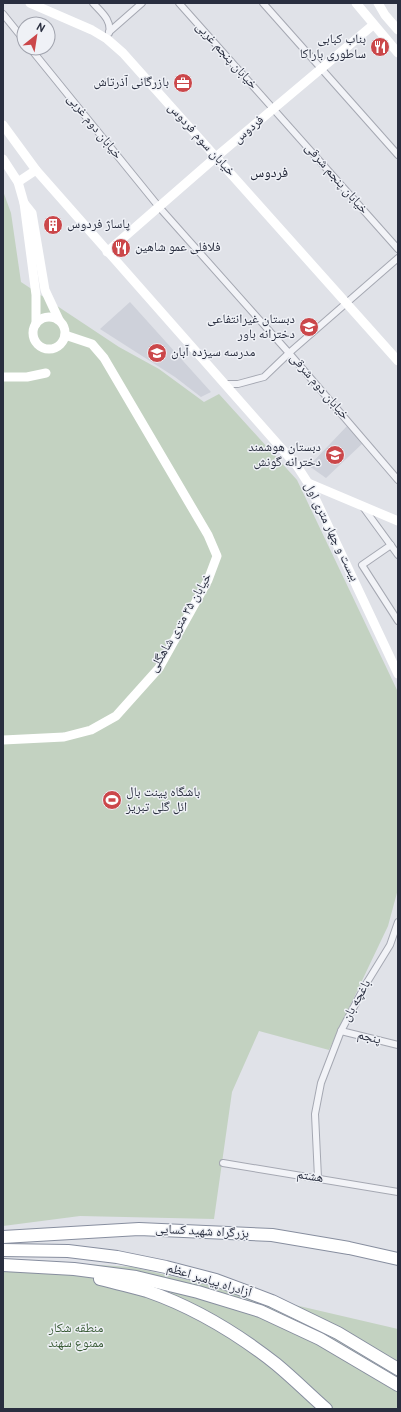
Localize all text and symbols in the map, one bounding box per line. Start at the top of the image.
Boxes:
north arrow [16,16,56,56]
street label: خیابان پنجم غربی [192,19,260,93]
text: N [34,20,47,36]
place label: بناب کبابی ساطوری باراکا [300,32,366,63]
restaurant icon: بناب کبابی ساطوری باراکا [369,36,391,58]
office icon: بازرگانی آذرتاش [172,72,194,94]
place label: بازرگانی آذرتاش [93,74,169,91]
street label: خیابان دوم غربی [63,91,125,163]
street label: خیابان سوم فردوس [164,100,238,180]
street label: فردوس [230,113,268,147]
street label: خیابان پنجم شرقی [301,140,371,218]
district label: فردوس [250,165,288,182]
building icon: پاساژ فردوس [42,214,64,236]
place label: پاساژ فردوس [67,217,130,233]
restaurant icon: فلافلی عمو شاهین [110,237,132,259]
place label: فلافلی عمو شاهین [135,240,221,256]
place label: دبستان غیرانتفاعی دخترانه باور [207,312,295,343]
school or university icon: دبستان غیرانتفاعی دخترانه باور [298,316,320,338]
school or university icon: مدرسه سیزده آبان [146,342,168,364]
place label: مدرسه سیزده آبان [171,344,255,361]
street label: خیابان دوم شرقی [286,350,352,424]
place label: دبستان هوشمند دخترانه گونش [248,440,321,471]
school or university icon: دبستان هوشمند دخترانه گونش [324,444,346,466]
street label: بیست و چهار متری اول [300,480,362,584]
street label: خیابان ۳۵ متری شاهگلی [146,570,216,676]
place label: باشگاه پینت بال ائل گلی تبریز [125,785,200,816]
sports icon: باشگاه پینت بال ائل گلی تبریز [101,789,123,811]
street label: باغچه بان [339,977,375,1025]
street label: پنجم [356,1027,383,1049]
street label: هشتم [296,1167,324,1187]
street label: بزرگراه شهید کسایی [155,1222,249,1242]
street label: آزادراه پیامبر اعظم [164,1260,254,1302]
park label: منطقه شکار ممنوع سهند [48,1321,104,1352]

